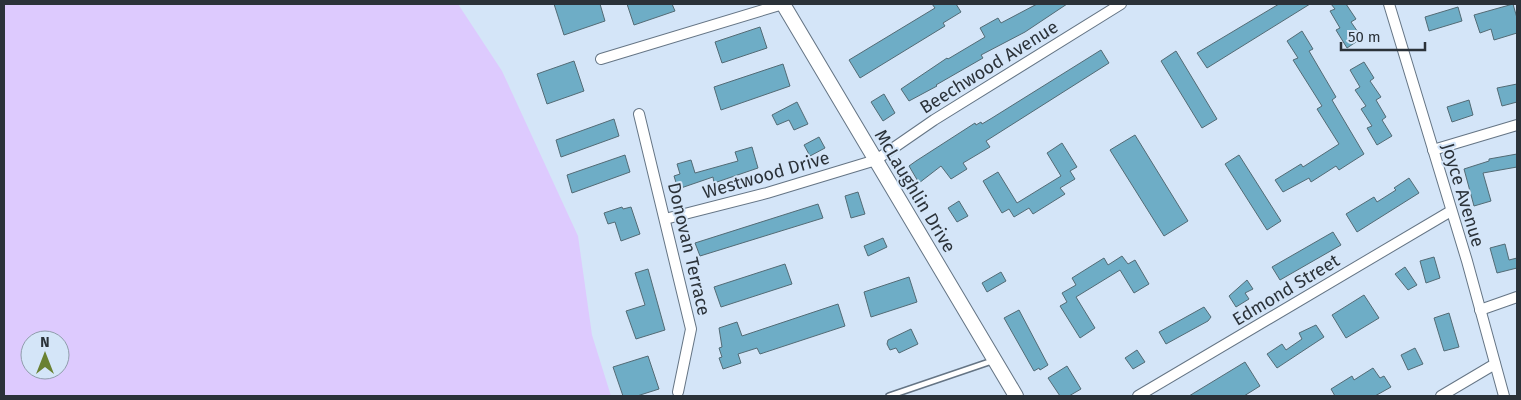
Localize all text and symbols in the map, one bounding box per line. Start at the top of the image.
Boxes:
street label: Beechwood Avenue [916,16,1062,118]
scale bar [1341,20,1425,52]
text: 50 m [1348,28,1381,46]
street label: McLaughlin Drive [870,126,960,256]
street label: Joyce Avenue [1437,140,1489,250]
street label: Westwood Drive [700,146,832,204]
street label: Donovan Terrace [663,180,715,318]
street label: Edmond Street [1229,249,1344,331]
north arrow [20,330,70,380]
text: N [40,334,50,351]

